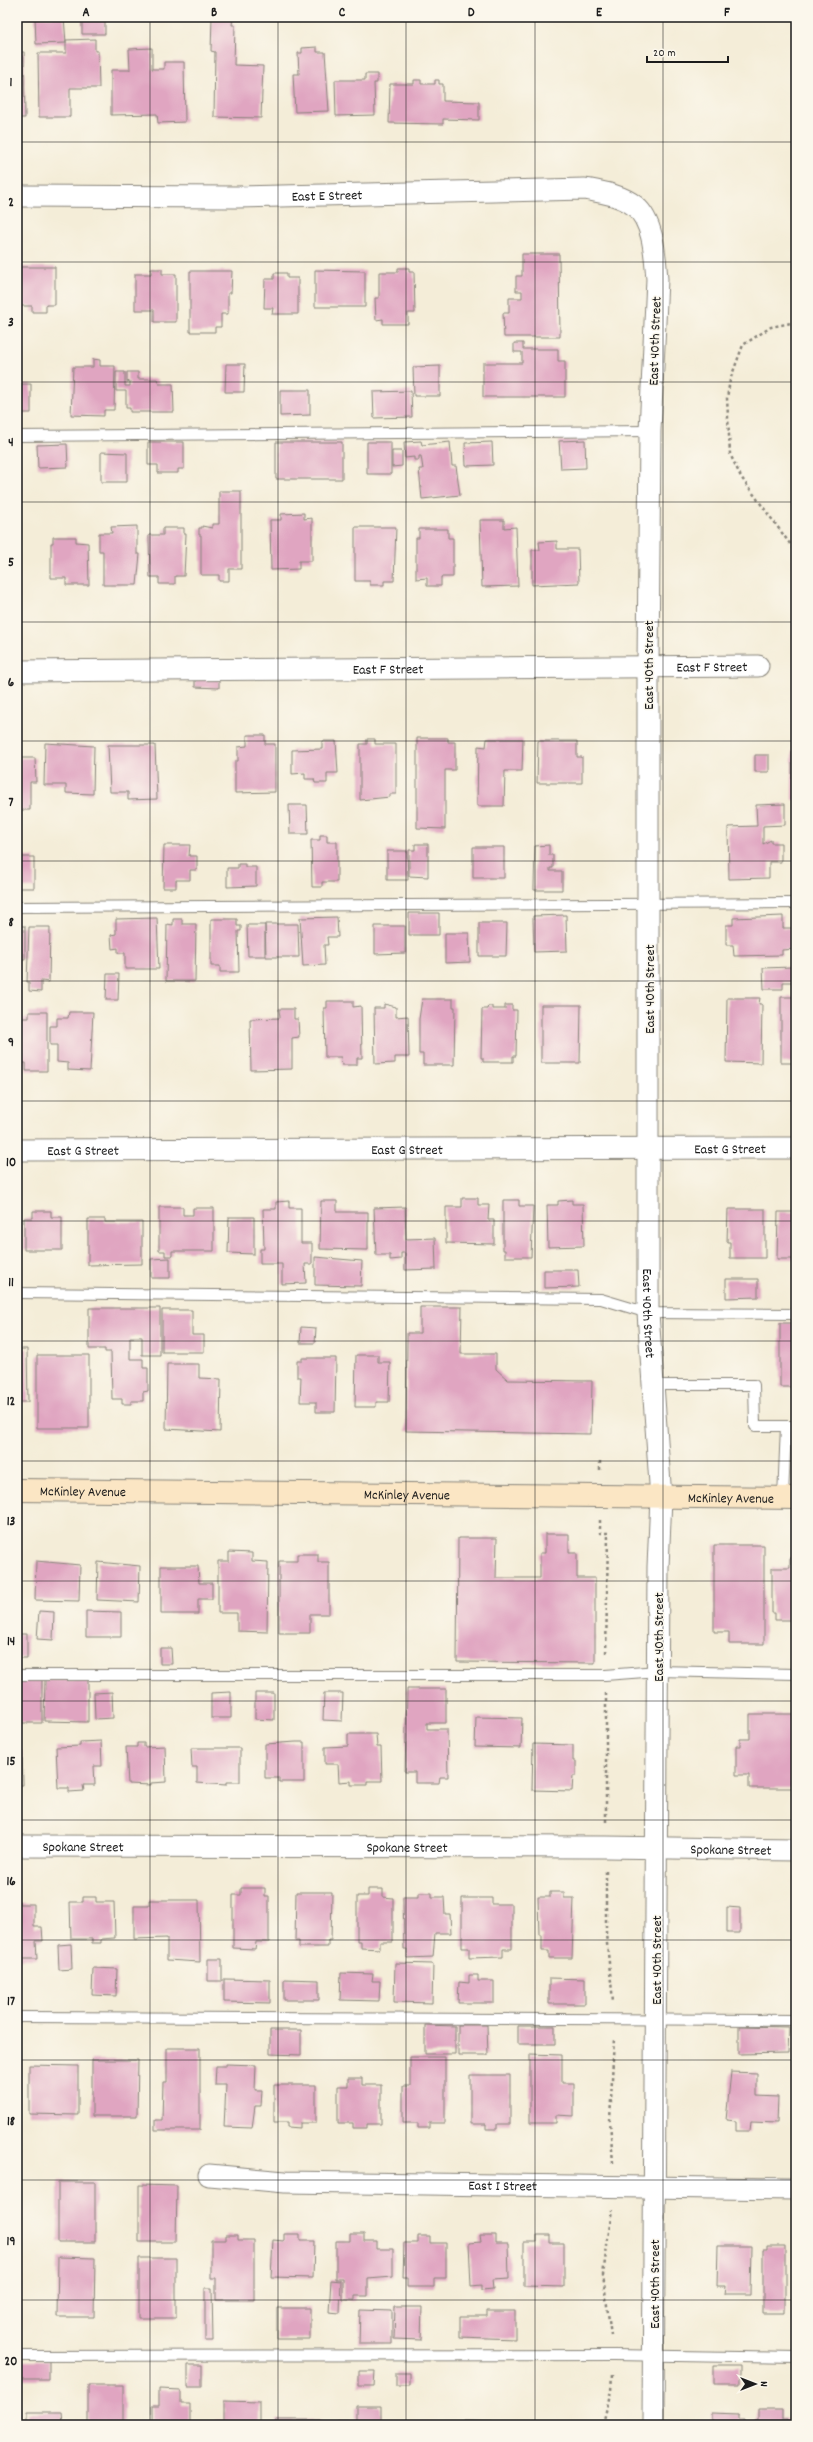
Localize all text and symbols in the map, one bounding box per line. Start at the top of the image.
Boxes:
text: A [82,4,90,23]
text: B [211,4,217,23]
text: C [339,4,346,23]
text: D [468,4,475,23]
text: E [596,4,603,23]
text: F [724,4,730,23]
scale bar [647,38,728,64]
text: 20 m [653,45,676,62]
text: 1 [10,74,13,93]
street label: East E Street [291,186,363,208]
text: 2 [8,194,14,213]
street label: East 40th Street [644,296,668,386]
text: 3 [8,314,14,333]
text: 4 [8,434,14,453]
text: 5 [8,554,14,573]
street label: East 40th Street [640,620,660,710]
street label: East F Street [677,658,747,679]
street label: East F Street [353,660,423,681]
text: 6 [8,674,15,693]
text: 7 [9,794,14,813]
text: 8 [8,914,14,933]
street label: East 40th Street [641,944,661,1034]
text: 9 [8,1034,14,1053]
street label: East G Street [694,1140,766,1160]
street label: East G Street [371,1141,443,1161]
street label: East G Street [47,1142,119,1162]
text: 10 [6,1154,16,1173]
street label: East 40th Street [636,1269,659,1359]
text: 11 [8,1274,14,1293]
text: 12 [7,1393,16,1412]
street label: McKinley Avenue [40,1482,126,1503]
street label: McKinley Avenue [364,1486,450,1506]
street label: McKinley Avenue [688,1489,774,1510]
text: 13 [7,1513,16,1532]
street label: East 40th Street [650,1592,670,1682]
text: 14 [7,1633,15,1652]
text: 15 [7,1753,15,1772]
street label: Spokane Street [42,1838,124,1858]
street label: Spokane Street [366,1839,448,1859]
street label: Spokane Street [690,1840,772,1862]
text: 16 [6,1873,16,1892]
street label: East 40th Street [648,1915,668,2005]
text: 17 [7,1993,15,2012]
text: 18 [7,2113,15,2132]
street label: East I Street [468,2177,537,2197]
text: 19 [7,2233,15,2252]
street label: East 40th Street [646,2239,666,2329]
text: 20 [5,2353,17,2372]
north arrow [735,2364,775,2404]
text: N [755,2381,771,2387]

